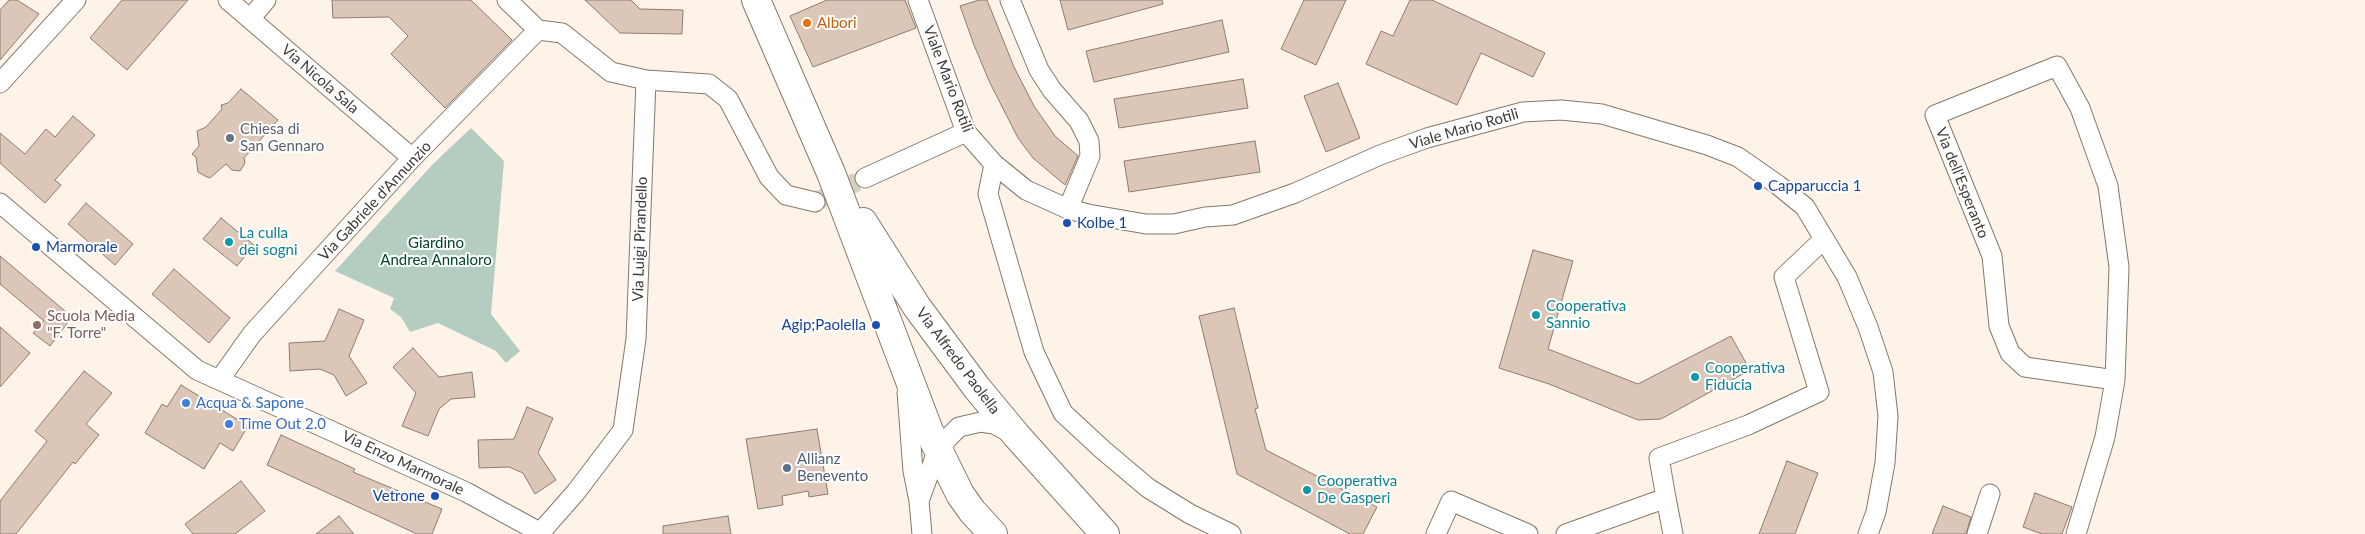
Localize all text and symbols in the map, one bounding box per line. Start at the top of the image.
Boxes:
place label: Albori [817,14,857,32]
marker: Albori [801,17,813,29]
street label: Viale Mario Rotili [919,23,977,135]
street label: Via Nicola Sala [278,40,362,118]
street label: Viale Mario Rotili [1407,105,1521,153]
place label: Chiesa di San Gennaro [240,120,324,155]
street label: Via dell'Esperanto [1932,125,1992,241]
marker: Chiesa di San Gennaro [224,132,236,144]
street label: Via Gabriele d'Annunzio [315,137,435,265]
street label: Via Luigi Pirandello [629,176,651,302]
place label: Capparuccia 1 [1768,177,1861,195]
marker: Capparuccia 1 [1752,180,1764,192]
place label: Kolbe 1 [1077,214,1127,232]
marker: Kolbe 1 [1061,217,1073,229]
place label: La culla dei sogni [239,224,297,259]
park label: Giardino Andrea Annaloro [380,234,492,269]
marker: La culla dei sogni [223,236,235,248]
place label: Marmorale [46,238,118,256]
marker: Marmorale [30,241,42,253]
place label: Cooperativa Sannio [1546,297,1626,332]
street label: Via Alfredo Paolella [912,304,1004,418]
place label: Scuola Media "F. Torre" [47,307,135,342]
marker: Cooperativa Sannio [1530,309,1542,321]
place label: Agip;Paolella [781,316,866,334]
marker: Scuola Media "F. Torre" [31,319,43,331]
marker: Agip;Paolella [870,319,882,331]
place label: Cooperativa Fiducia [1705,359,1785,394]
marker: Cooperativa Fiducia [1689,371,1701,383]
place label: Acqua & Sapone [196,394,304,412]
marker: Acqua & Sapone [180,397,192,409]
place label: Time Out 2.0 [239,415,326,433]
marker: Time Out 2.0 [223,418,235,430]
street label: Via Enzo Marmorale [339,427,467,499]
place label: Allianz Benevento [797,450,868,485]
marker: Allianz Benevento [781,462,793,474]
place label: Cooperativa De Gasperi [1317,472,1397,507]
marker: Cooperativa De Gasperi [1301,484,1313,496]
place label: Vetrone [373,487,425,505]
marker: Vetrone [429,490,441,502]

